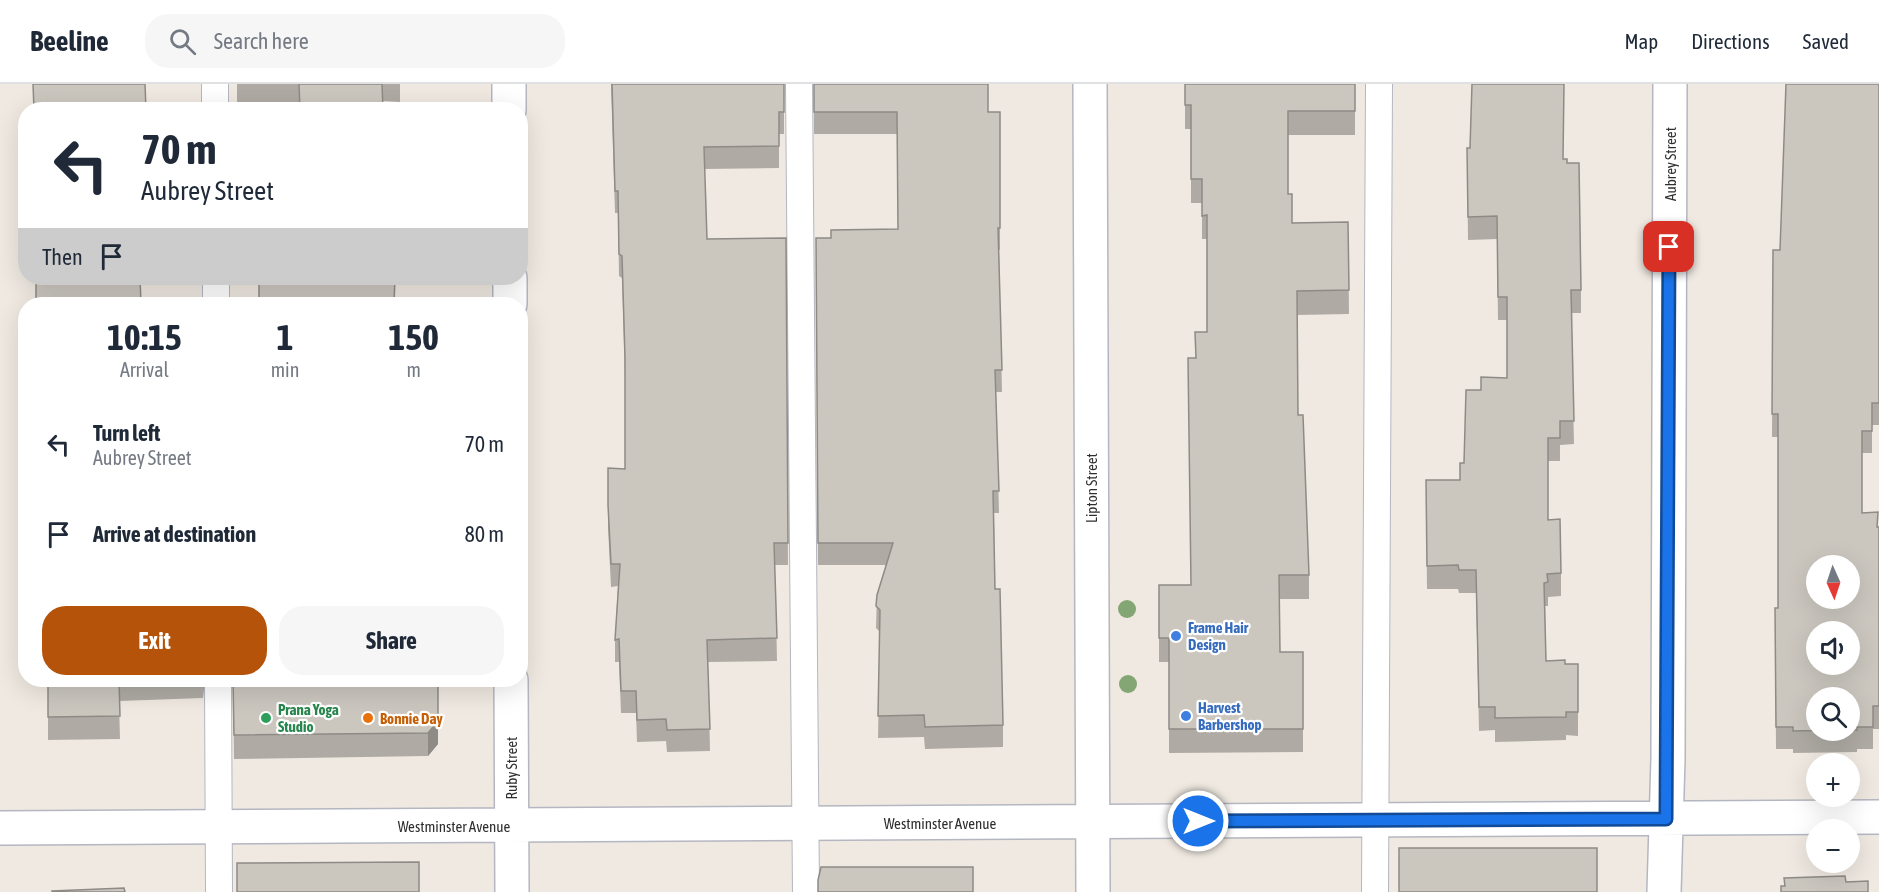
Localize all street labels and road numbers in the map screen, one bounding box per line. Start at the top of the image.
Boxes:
street label: Aubrey Street [1662,127,1679,201]
street label: Lipton Street [1083,453,1100,523]
street label: Ruby Street [503,737,520,799]
street label: Westminster Avenue [884,815,997,832]
street label: Westminster Avenue [398,818,511,835]

